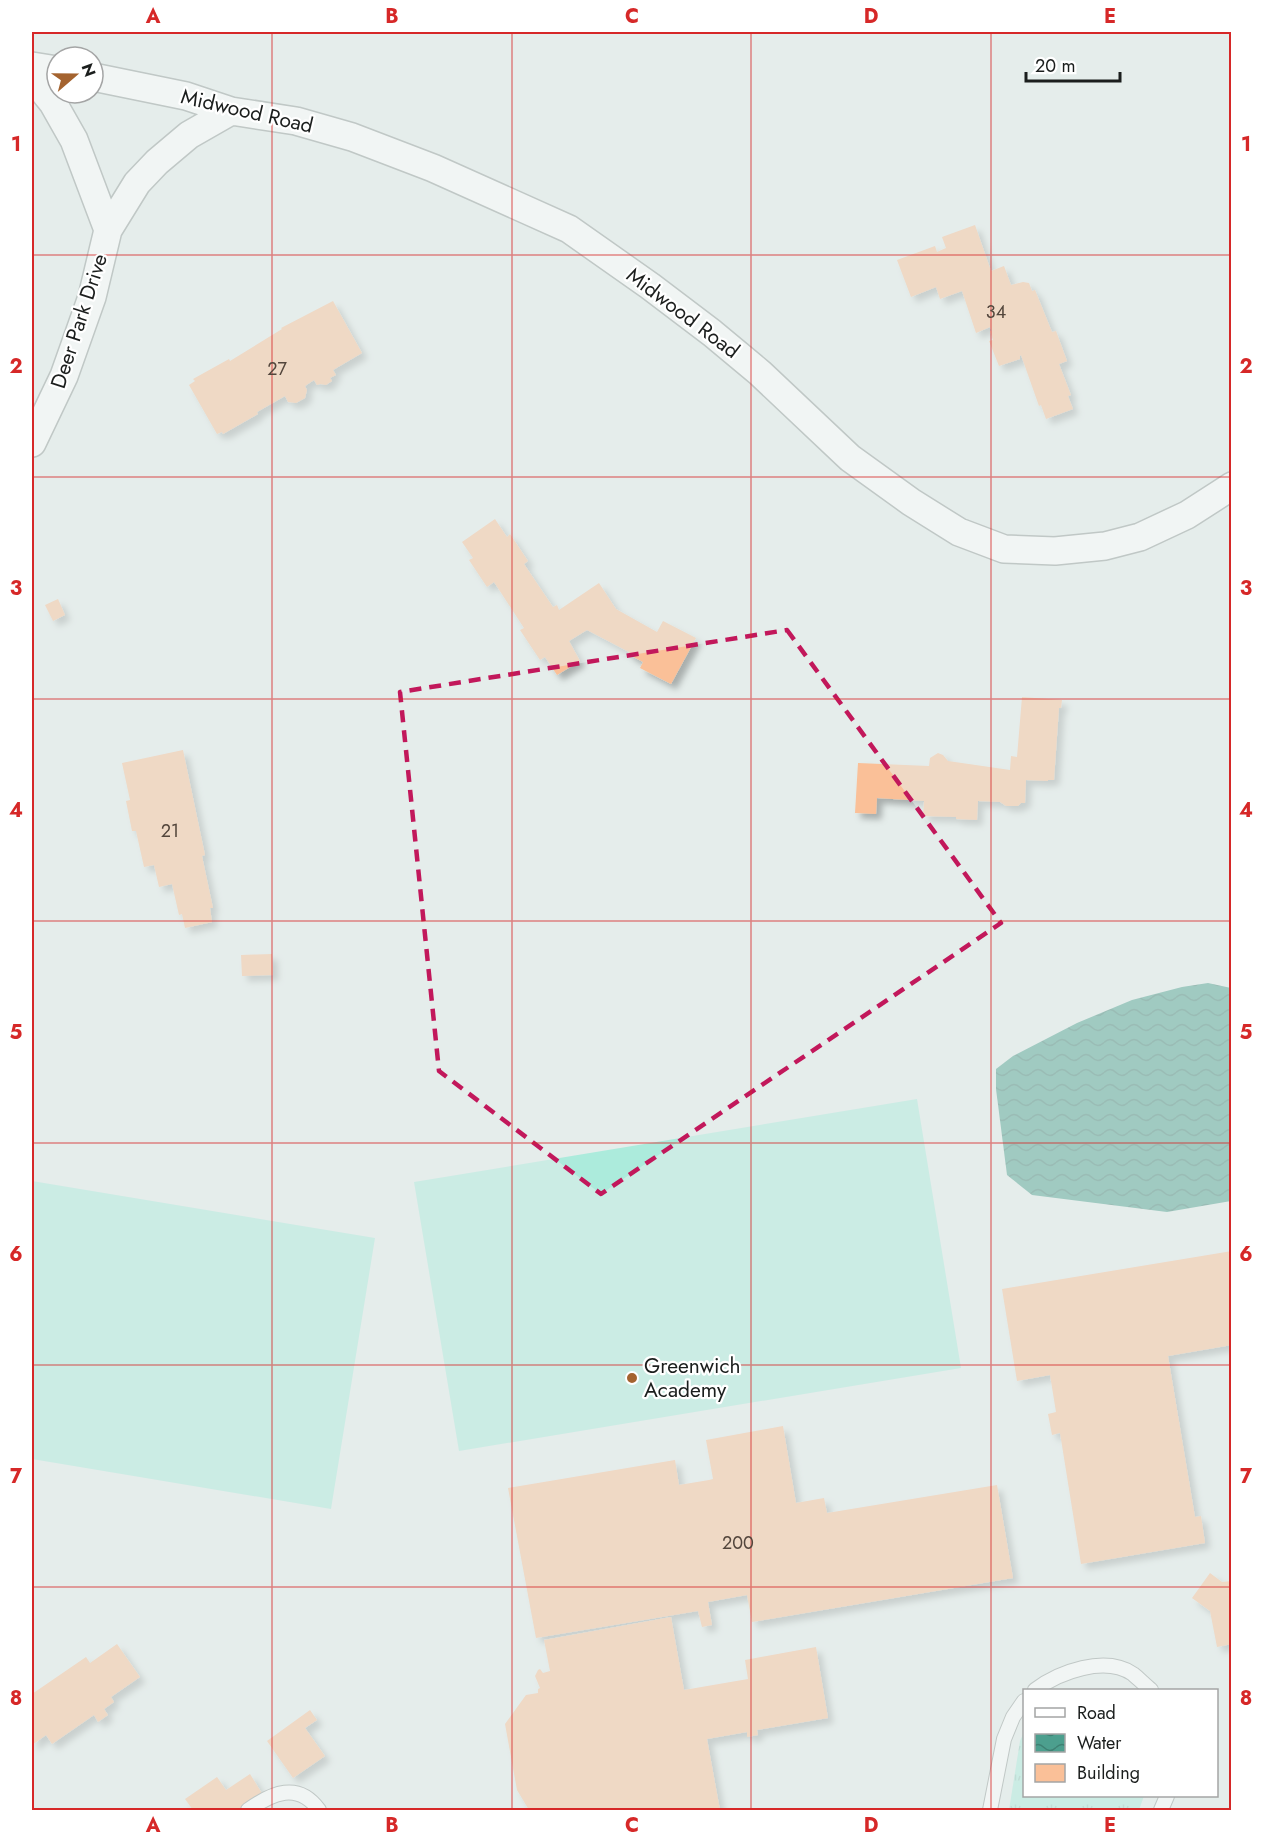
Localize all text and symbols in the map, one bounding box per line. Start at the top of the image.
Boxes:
text: A [145,2,161,31]
text: B [385,2,399,31]
text: C [625,2,639,31]
text: D [864,2,878,31]
text: E [1104,2,1116,31]
north arrow [45,45,105,105]
scale bar [1026,45,1120,83]
text: 20 m [1035,53,1075,79]
text: N [76,60,102,80]
street label: Midwood Road [178,81,316,141]
text: 1 [11,130,21,159]
text: 1 [1241,130,1251,159]
street label: Deer Park Drive [43,250,115,392]
street label: Midwood Road [620,260,746,366]
house number: 34 [986,299,1006,325]
text: 2 [9,352,23,381]
text: 2 [1239,352,1253,381]
house number: 27 [267,356,287,382]
text: 3 [10,574,22,603]
text: 3 [1240,574,1252,603]
text: 4 [9,796,23,825]
text: 4 [1239,796,1253,825]
house number: 21 [161,818,179,844]
text: 5 [10,1018,23,1047]
text: 5 [1240,1018,1253,1047]
text: 6 [9,1240,23,1269]
text: 6 [1239,1240,1253,1269]
place label: Greenwich Academy [644,1351,741,1405]
marker: Greenwich Academy [625,1371,639,1385]
text: 7 [10,1462,23,1491]
text: 7 [1240,1462,1253,1491]
house number: 200 [722,1530,754,1556]
text: 8 [10,1684,22,1713]
text: 8 [1240,1684,1252,1713]
legend [1023,1689,1218,1797]
text: Road [1077,1700,1116,1726]
text: Water [1077,1730,1122,1756]
text: Building [1077,1760,1140,1786]
text: A [145,1811,161,1840]
text: B [385,1811,399,1840]
text: C [625,1811,639,1840]
text: D [864,1811,878,1840]
text: E [1104,1811,1116,1840]

